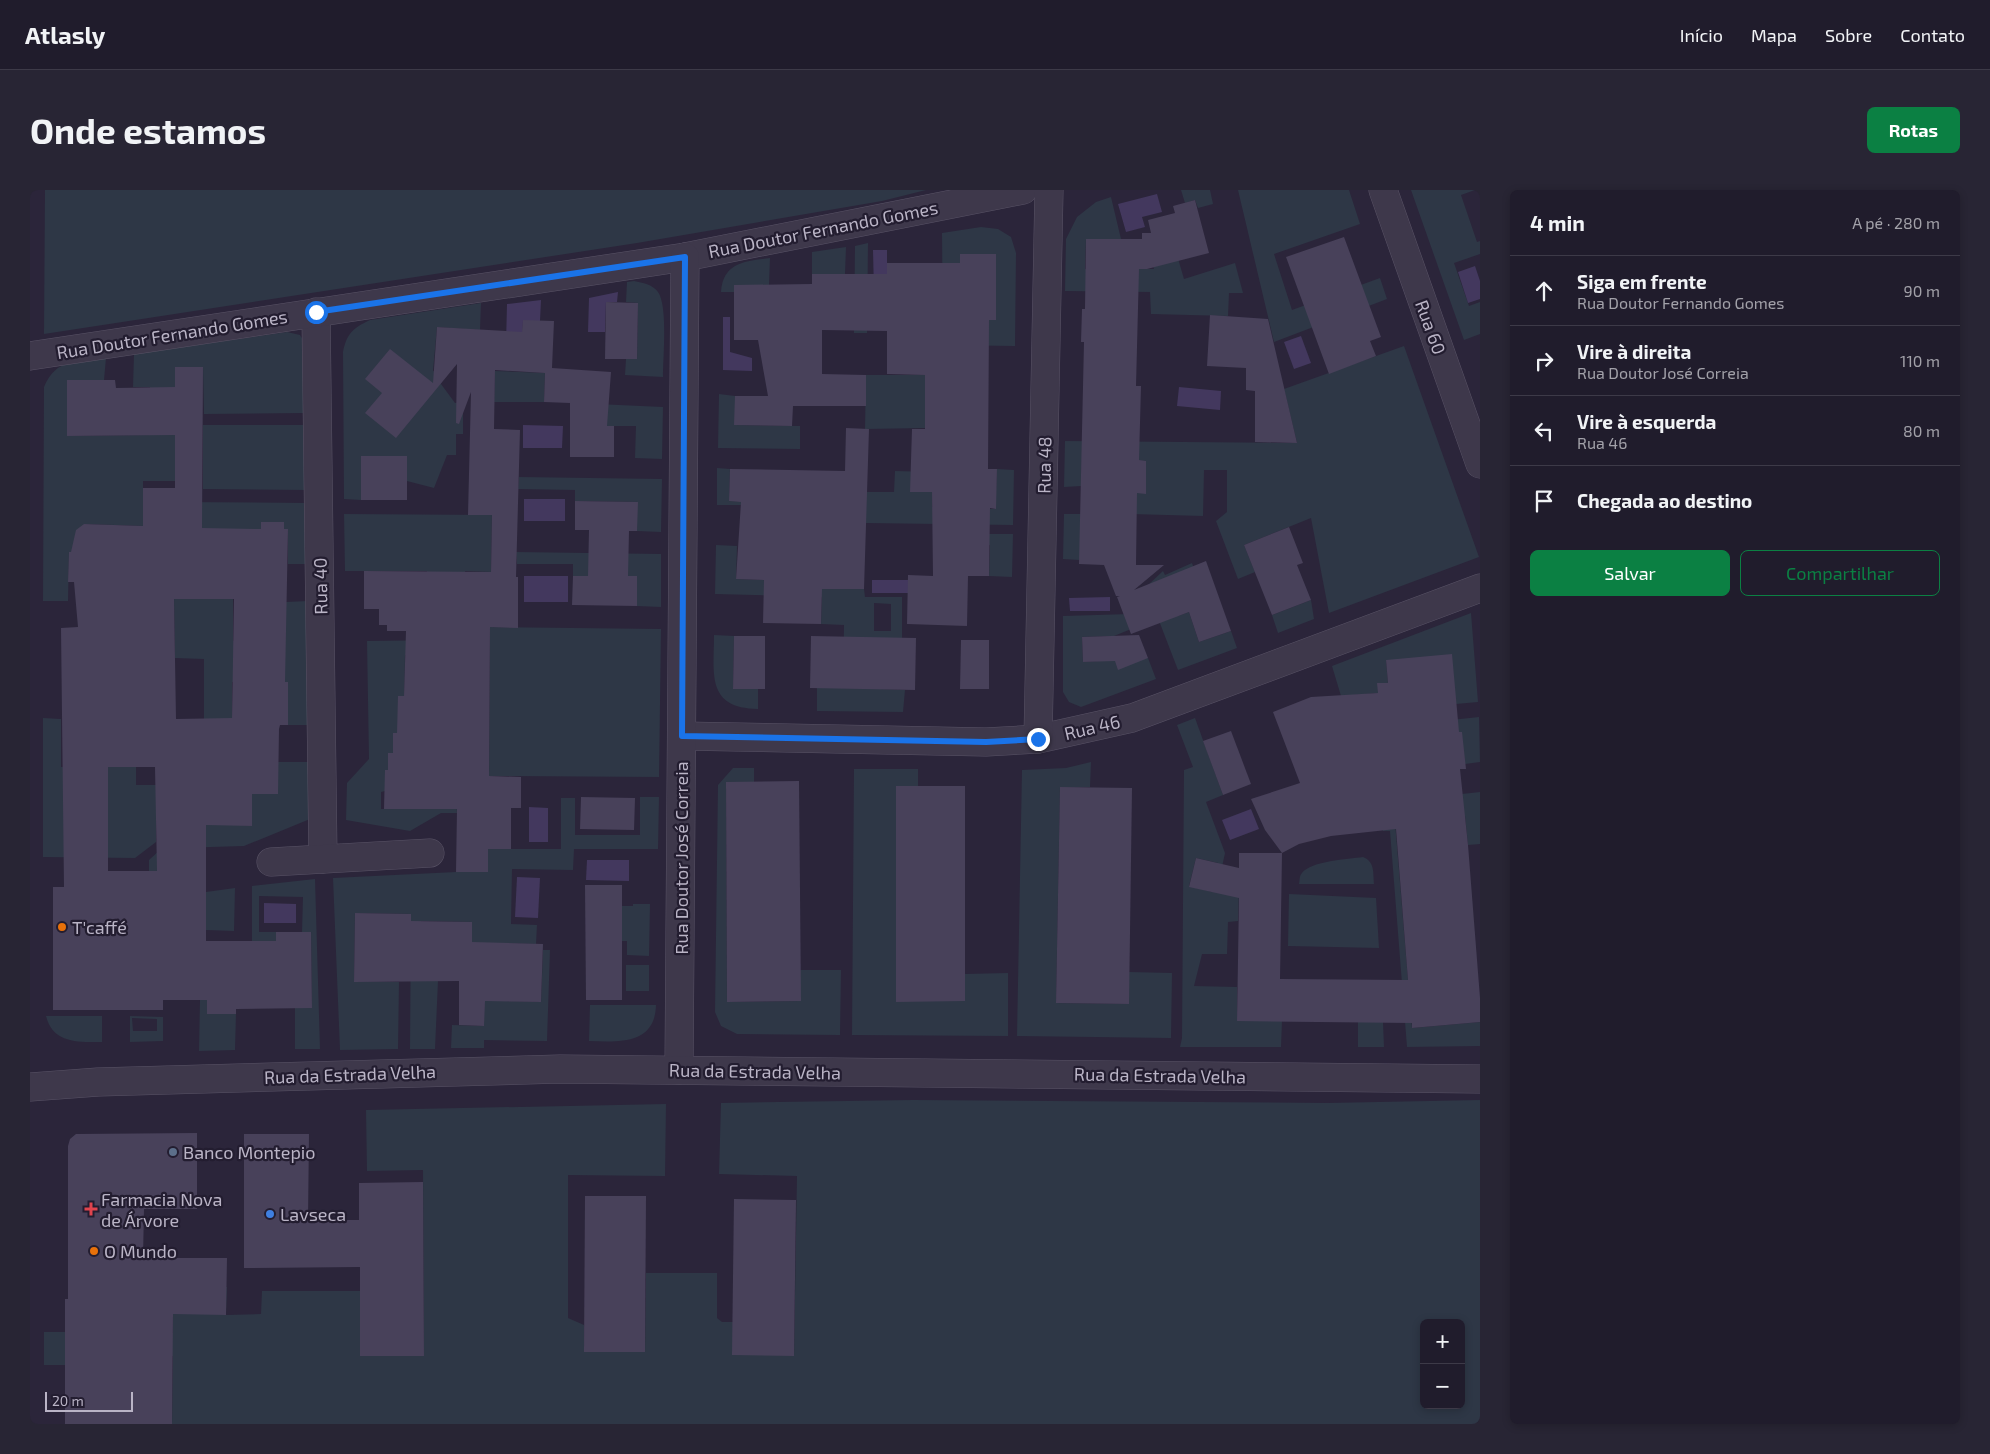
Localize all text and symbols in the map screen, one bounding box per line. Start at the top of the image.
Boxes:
text: Atlasly [25,20,105,49]
text: Início [1680,24,1723,46]
text: Mapa [1751,24,1797,46]
text: Sobre [1825,24,1872,46]
text: Contato [1900,24,1965,46]
button: Rotas [1867,107,1960,153]
text: Onde estamos [30,109,266,151]
street label: Rua Doutor Fernando Gomes [706,196,940,262]
text: 4 min [1530,210,1585,235]
text: A pé · 280 m [1852,213,1940,232]
text: Siga em frente [1577,270,1707,293]
icon: ahead [1530,277,1558,305]
text: 90 m [1904,281,1940,300]
text: Rua Doutor Fernando Gomes [1577,293,1784,312]
street label: Rua 60 [1411,297,1451,357]
route start [305,301,328,324]
street label: Rua Doutor Fernando Gomes [55,305,289,363]
text: Vire à direita [1577,340,1691,363]
icon: right [1530,347,1558,375]
text: 110 m [1900,351,1940,370]
text: Rua Doutor José Correia [1577,363,1749,382]
text: Vire à esquerda [1577,410,1716,433]
icon: left [1530,417,1558,445]
text: 80 m [1903,421,1940,440]
text: Rua 46 [1577,433,1627,452]
street label: Rua 48 [1033,436,1055,494]
icon: arrive [1530,487,1558,515]
text: Chegada ao destino [1577,489,1752,512]
button: Salvar [1530,550,1730,596]
button: Compartilhar [1740,550,1940,596]
street label: Rua 40 [309,557,331,615]
street label: Rua 46 [1062,710,1122,744]
route end [1027,728,1050,751]
street label: Rua Doutor José Correia [670,761,692,955]
place label: T'caffé [72,916,127,938]
marker: T'caffé [56,921,68,933]
street label: Rua da Estrada Velha [669,1058,841,1084]
street label: Rua da Estrada Velha [264,1060,436,1088]
street label: Rua da Estrada Velha [1074,1062,1246,1088]
place label: Banco Montepio [183,1141,316,1163]
marker: Banco Montepio [167,1146,179,1158]
place label: Farmacia Nova de Árvore [101,1188,222,1231]
marker: Farmacia Nova de Árvore [85,1203,97,1215]
place label: Lavseca [280,1203,346,1225]
marker: Lavseca [264,1208,276,1220]
place label: O Mundo [104,1240,177,1262]
marker: O Mundo [88,1245,100,1257]
map controls [1420,1319,1465,1409]
button: + [1420,1319,1465,1364]
button: − [1420,1364,1465,1409]
scale bar [45,1389,132,1412]
text: 20 m [52,1392,84,1409]

